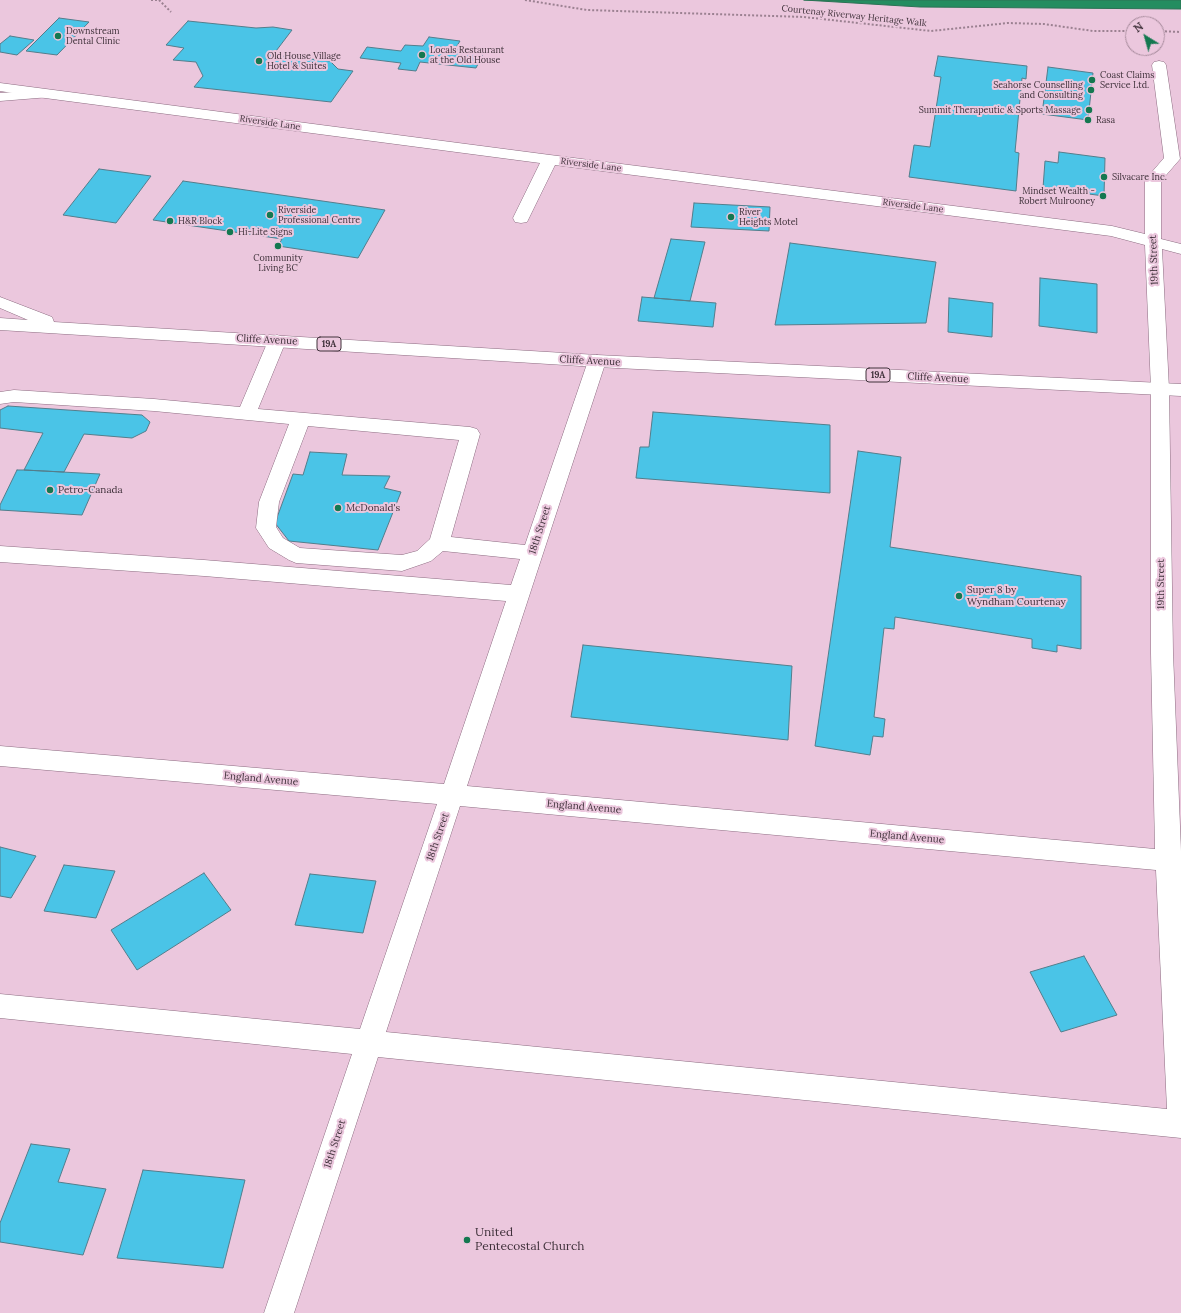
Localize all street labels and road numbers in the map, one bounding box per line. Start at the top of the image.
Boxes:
street label: Courtenay Riverway Heritage Walk [781,3,927,29]
street label: Riverside Lane [239,113,301,133]
street label: Riverside Lane [560,156,622,174]
street label: Riverside Lane [882,197,944,215]
street label: 19th Street [1147,235,1161,285]
street label: Cliffe Avenue [236,332,298,348]
road number: 19A [317,337,341,351]
street label: Cliffe Avenue [559,353,621,369]
road number: 19A [866,368,890,382]
street label: Cliffe Avenue [907,370,969,386]
street label: 18th Street [527,504,553,556]
street label: 19th Street [1155,559,1167,609]
street label: England Avenue [223,770,299,788]
street label: England Avenue [546,798,622,816]
street label: 18th Street [424,811,452,863]
street label: England Avenue [869,828,945,846]
street label: 18th Street [322,1118,348,1170]

